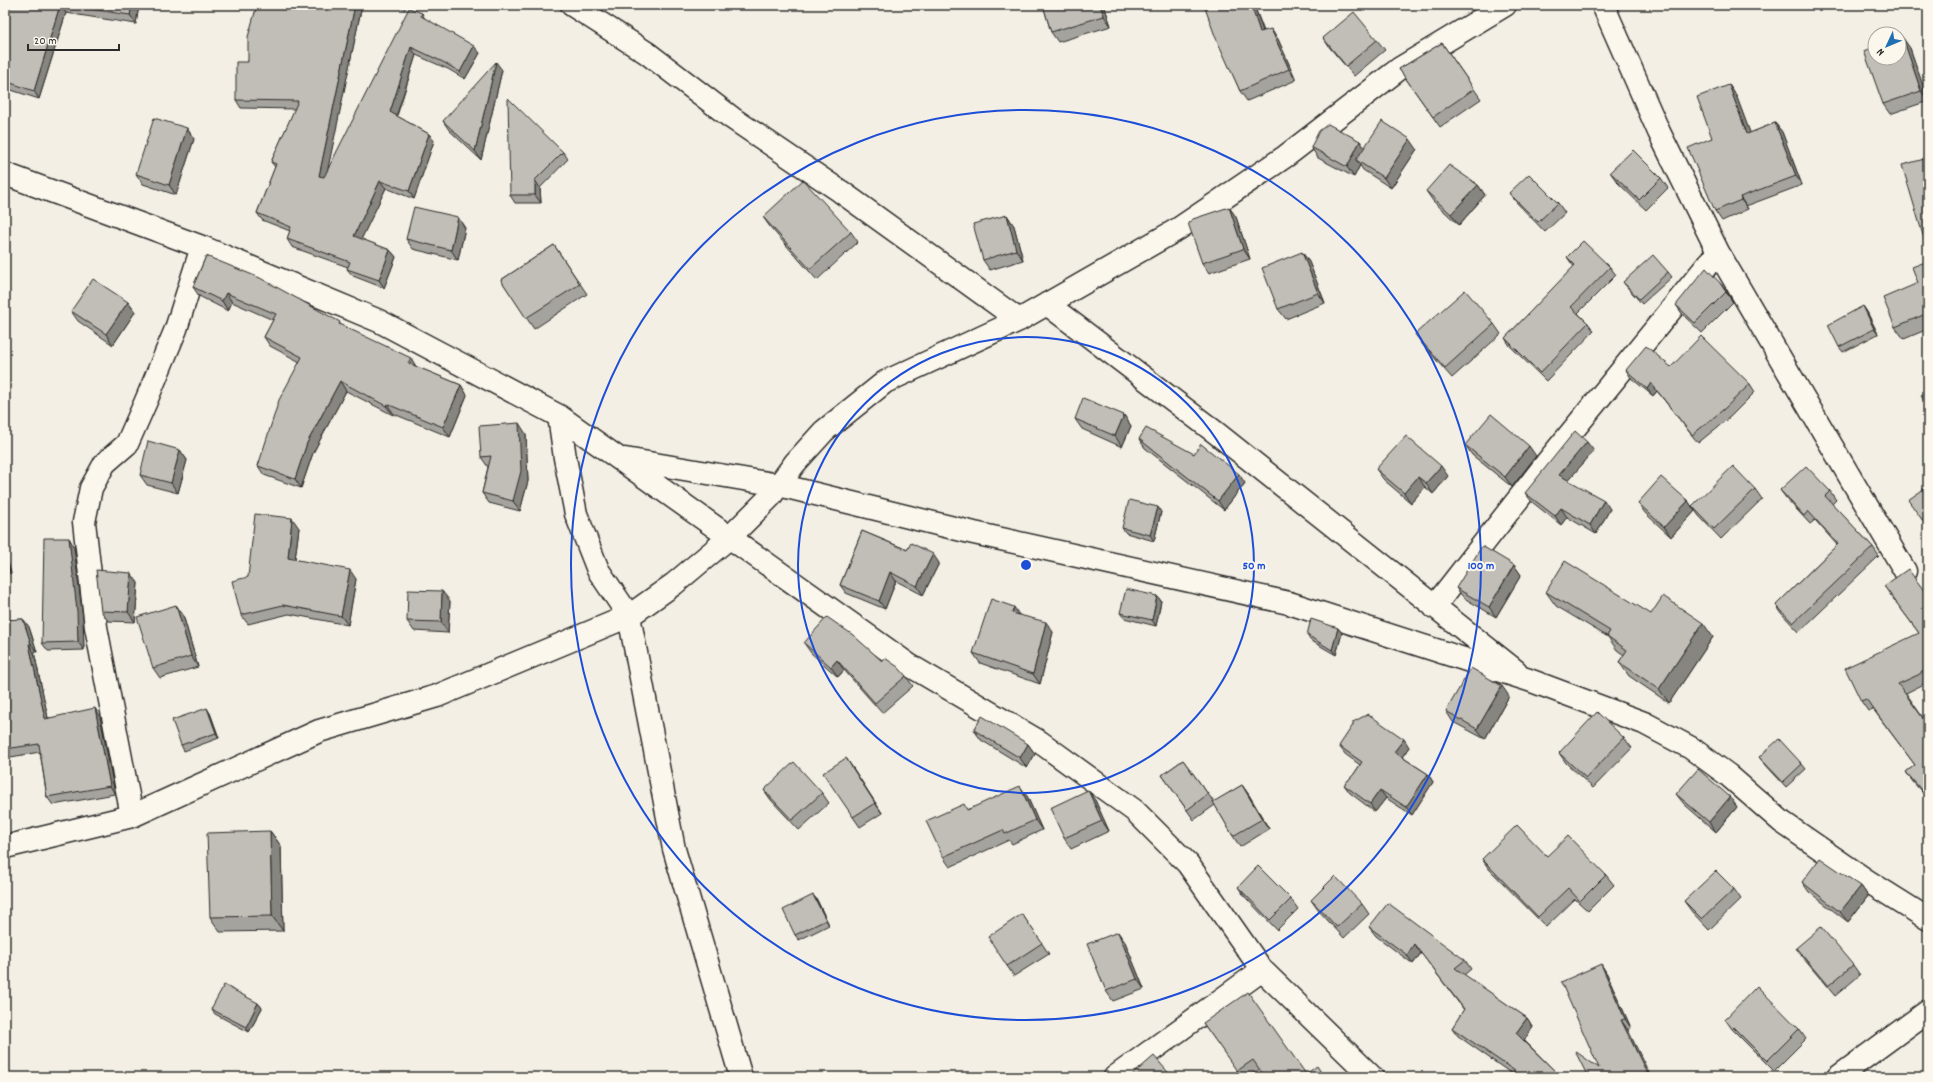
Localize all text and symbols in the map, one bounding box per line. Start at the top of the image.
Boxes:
scale bar [28,26,119,52]
north arrow [1867,26,1907,66]
text: 20 m [34,33,57,50]
text: N [1873,44,1889,59]
centre of rings [1019,558,1033,572]
text: 50 m [1242,558,1266,575]
text: 100 m [1468,558,1494,575]

